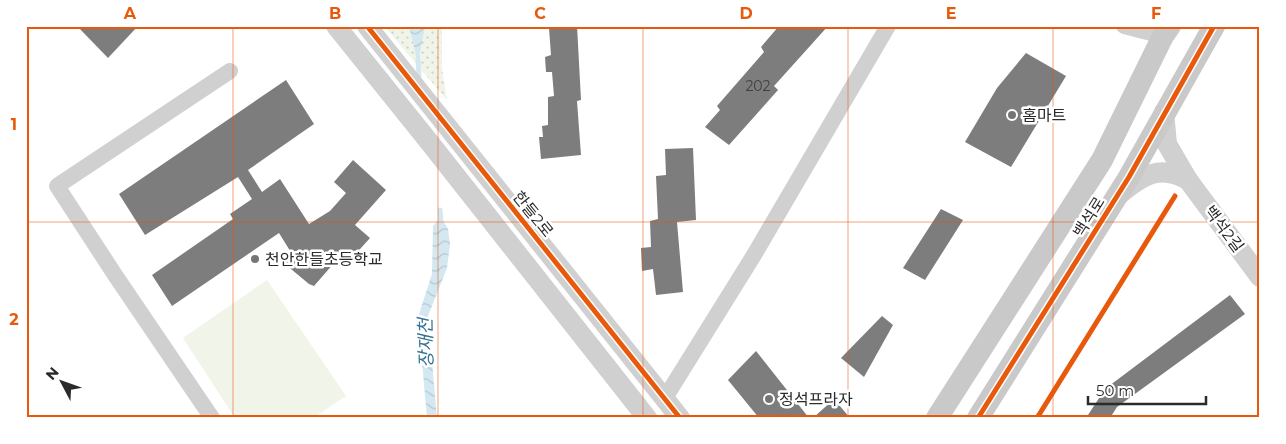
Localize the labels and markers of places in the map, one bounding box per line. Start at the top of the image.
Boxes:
place label: 홈마트 [1022,106,1066,125]
marker: 홈마트 [1006,109,1018,121]
place label: 천안한들초등학교 [265,250,383,269]
marker: 천안한들초등학교 [249,253,261,265]
place label: 정석프라자 [779,390,853,409]
marker: 정석프라자 [763,393,775,405]

